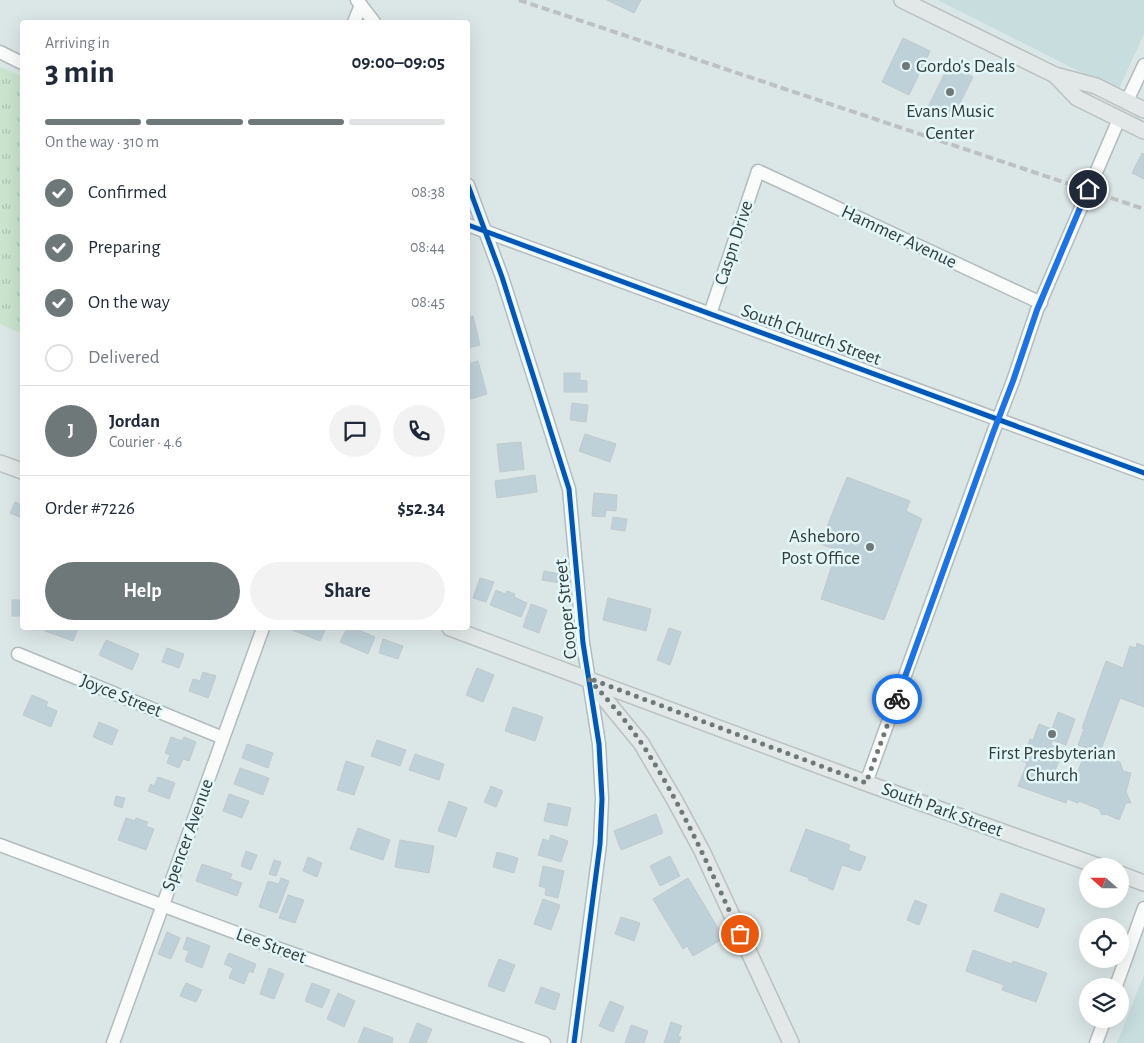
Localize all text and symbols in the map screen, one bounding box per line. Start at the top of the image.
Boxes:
text: Arriving in [45,35,110,51]
text: 09:00–09:05 [351,53,445,72]
text: 3 min [45,56,115,88]
place label: Gordo's Deals [916,57,1015,76]
marker: Gordo's Deals [900,60,912,72]
marker: Evans Music Center [944,86,956,98]
place label: Evans Music Center [906,102,994,143]
text: On the way · 310 m [45,134,159,150]
pin [1067,168,1109,210]
icon: home [1074,175,1102,203]
icon: check [45,179,73,207]
text: Confirmed [88,183,167,202]
text: 08:38 [411,184,445,200]
street label: Caspn Drive [711,198,757,288]
street label: Hammer Avenue [838,202,960,272]
icon: check [45,234,73,262]
text: Preparing [88,238,161,257]
text: 08:44 [410,239,445,255]
icon: check [45,289,73,317]
text: On the way [88,293,170,312]
text: 08:45 [411,294,445,310]
street label: South Church Street [739,301,883,369]
text: Delivered [88,348,160,367]
button: chat [329,405,381,457]
button: phone [393,405,445,457]
text: Jordan [109,412,160,431]
text: J [68,421,74,440]
text: Courier · 4.6 [109,434,182,450]
text: Order #7226 [45,499,135,518]
text: $52.34 [397,499,445,518]
place label: Asheboro Post Office [781,527,860,568]
marker: Asheboro Post Office [864,541,876,553]
street label: Cooper Street [551,558,581,660]
button: Help [45,562,240,620]
button: Share [250,562,445,620]
street label: Joyce Street [77,671,165,721]
courier [872,674,922,724]
icon: bike [883,685,911,713]
marker: First Presbyterian Church [1046,728,1058,740]
place label: First Presbyterian Church [988,744,1116,785]
street label: Spencer Avenue [159,776,217,894]
street label: South Park Street [879,779,1005,841]
north arrow [1079,858,1129,908]
map controls [1079,858,1129,1028]
pin [719,913,761,955]
button: locate [1079,918,1129,968]
icon: bag [726,920,754,948]
street label: Lee Street [233,925,309,967]
button: layers [1079,978,1129,1028]

